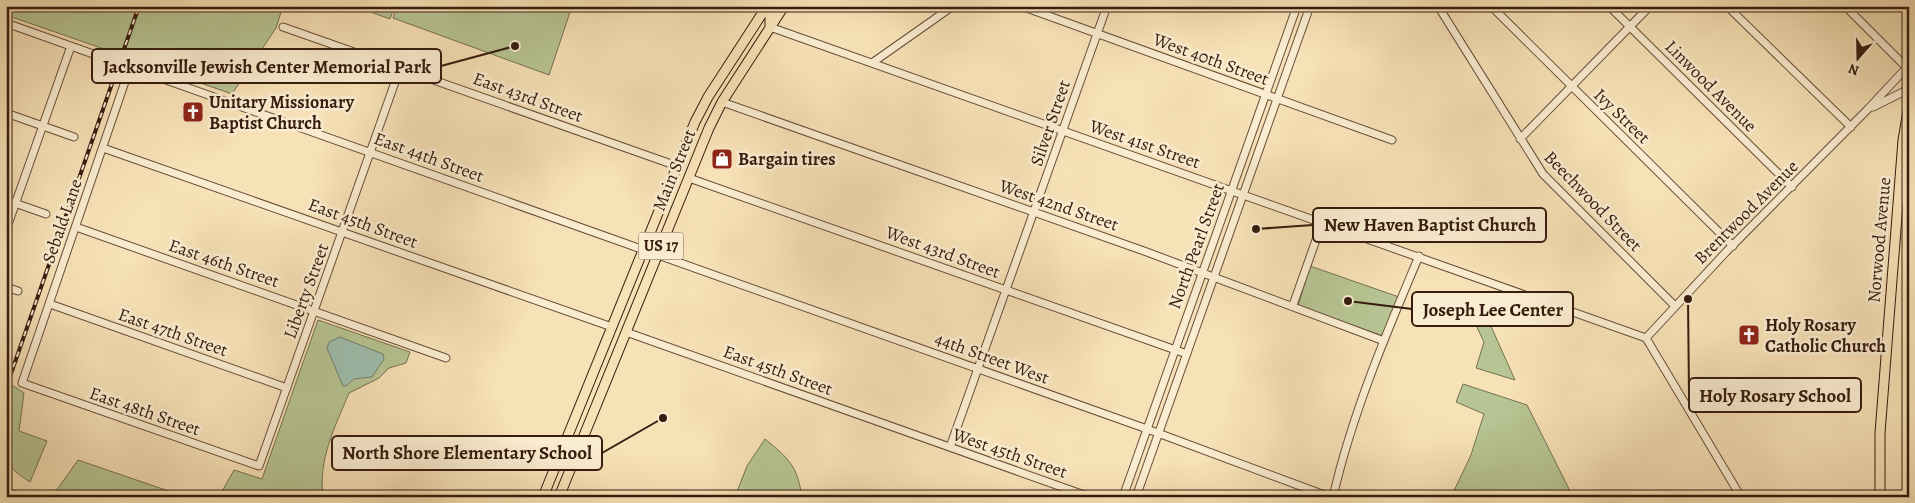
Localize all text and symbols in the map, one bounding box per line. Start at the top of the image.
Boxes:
street label: West 40th Street [1149,27,1272,91]
north arrow [1832,32,1882,82]
street label: Linwood Avenue [1660,35,1762,137]
callout: Jacksonville Jewish Center Memorial Park [92,49,441,83]
text: Jacksonville Jewish Center Memorial Park [103,54,431,80]
text: N [1846,59,1862,80]
street label: East 43rd Street [470,66,586,128]
street label: Silver Street [1024,77,1076,169]
street label: Ivy Street [1589,83,1655,149]
place label: Unitary Missionary Baptist Church [209,90,355,135]
church icon: Unitary Missionary Baptist Church [181,100,205,124]
street label: West 41st Street [1086,114,1204,174]
street label: Main Street [647,125,701,214]
street label: East 44th Street [371,126,487,188]
street label: Beechwood Street [1539,145,1647,257]
shop icon: Bargain tires [710,147,734,171]
place label: Bargain tires [738,147,836,171]
street label: Brentwood Avenue [1689,155,1803,269]
street label: West 42nd Street [995,173,1122,237]
street label: Sebald Lane [36,176,88,266]
street label: Norwood Avenue [1862,176,1896,304]
street label: North Pearl Street [1162,180,1230,312]
street label: East 45th Street [305,192,421,254]
callout: New Haven Baptist Church [1313,208,1546,242]
text: New Haven Baptist Church [1324,212,1536,238]
street label: West 43rd Street [882,220,1004,284]
road number: US 17 [638,232,684,260]
street label: East 46th Street [166,233,282,293]
street label: Liberty Street [278,240,334,342]
callout: Joseph Lee Center [1412,292,1573,326]
text: Joseph Lee Center [1423,297,1563,323]
street label: East 47th Street [115,302,231,362]
place label: Holy Rosary Catholic Church [1765,313,1886,358]
church icon: Holy Rosary Catholic Church [1737,323,1761,347]
street label: 44th Street West [932,326,1052,390]
street label: East 45th Street [720,339,836,401]
callout: Holy Rosary School [1689,378,1861,412]
street label: East 48th Street [86,381,204,441]
text: Holy Rosary School [1699,383,1851,409]
street label: West 45th Street [949,422,1070,484]
callout: North Shore Elementary School [332,436,602,470]
text: North Shore Elementary School [342,440,592,466]

